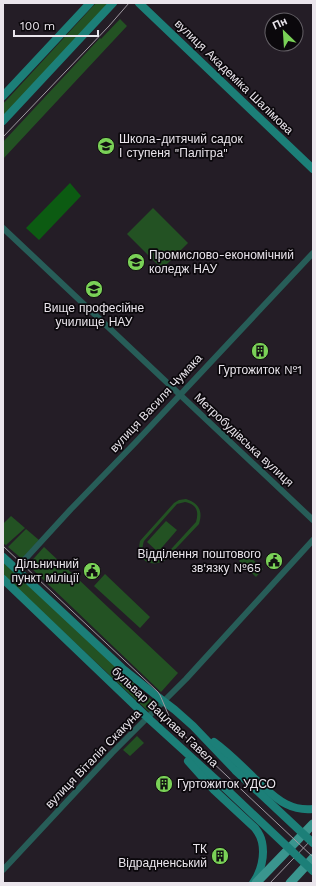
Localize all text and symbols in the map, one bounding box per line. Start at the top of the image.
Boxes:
scale bar [14,12,98,38]
north arrow [264,12,304,52]
text: Пн [271,14,289,32]
street label: вулиця Академіка Шалімова [172,17,296,138]
text: 100 m [20,19,55,33]
place label: Школа-дитячий садок І ступеня "Палітра" [119,132,243,160]
school or university icon: Школа-дитячий садок І ступеня "Палітра" [96,136,116,156]
place label: Промислово-економічний коледж НАУ [149,248,294,276]
school or university icon: Промислово-економічний коледж НАУ [126,252,146,272]
school or university icon: Вище професійне училище НАУ [84,279,104,299]
place label: Вище професійне училище НАУ [44,301,144,329]
building icon: Гуртожиток №1 [250,341,270,361]
street label: вулиця Василя Чумака [107,351,205,455]
place label: Гуртожиток №1 [218,363,302,377]
street label: Метробудівська вулиця [191,390,297,490]
place label: Відділення поштового зв'язку №65 [138,547,261,575]
public building icon: Відділення поштового зв'язку №65 [264,551,284,571]
place label: Дільничний пункт міліції [11,557,80,585]
public building icon: Дільничний пункт міліції [82,561,102,581]
street label: бульвар Вацлава Гавела [109,664,221,770]
street label: вулиця Віталія Скакуна [42,707,144,811]
building icon: Гуртожиток УДСО [154,774,174,794]
place label: Гуртожиток УДСО [177,777,276,791]
place label: ТК Відрадненський [118,842,207,870]
building icon: ТК Відрадненський [210,846,230,866]

